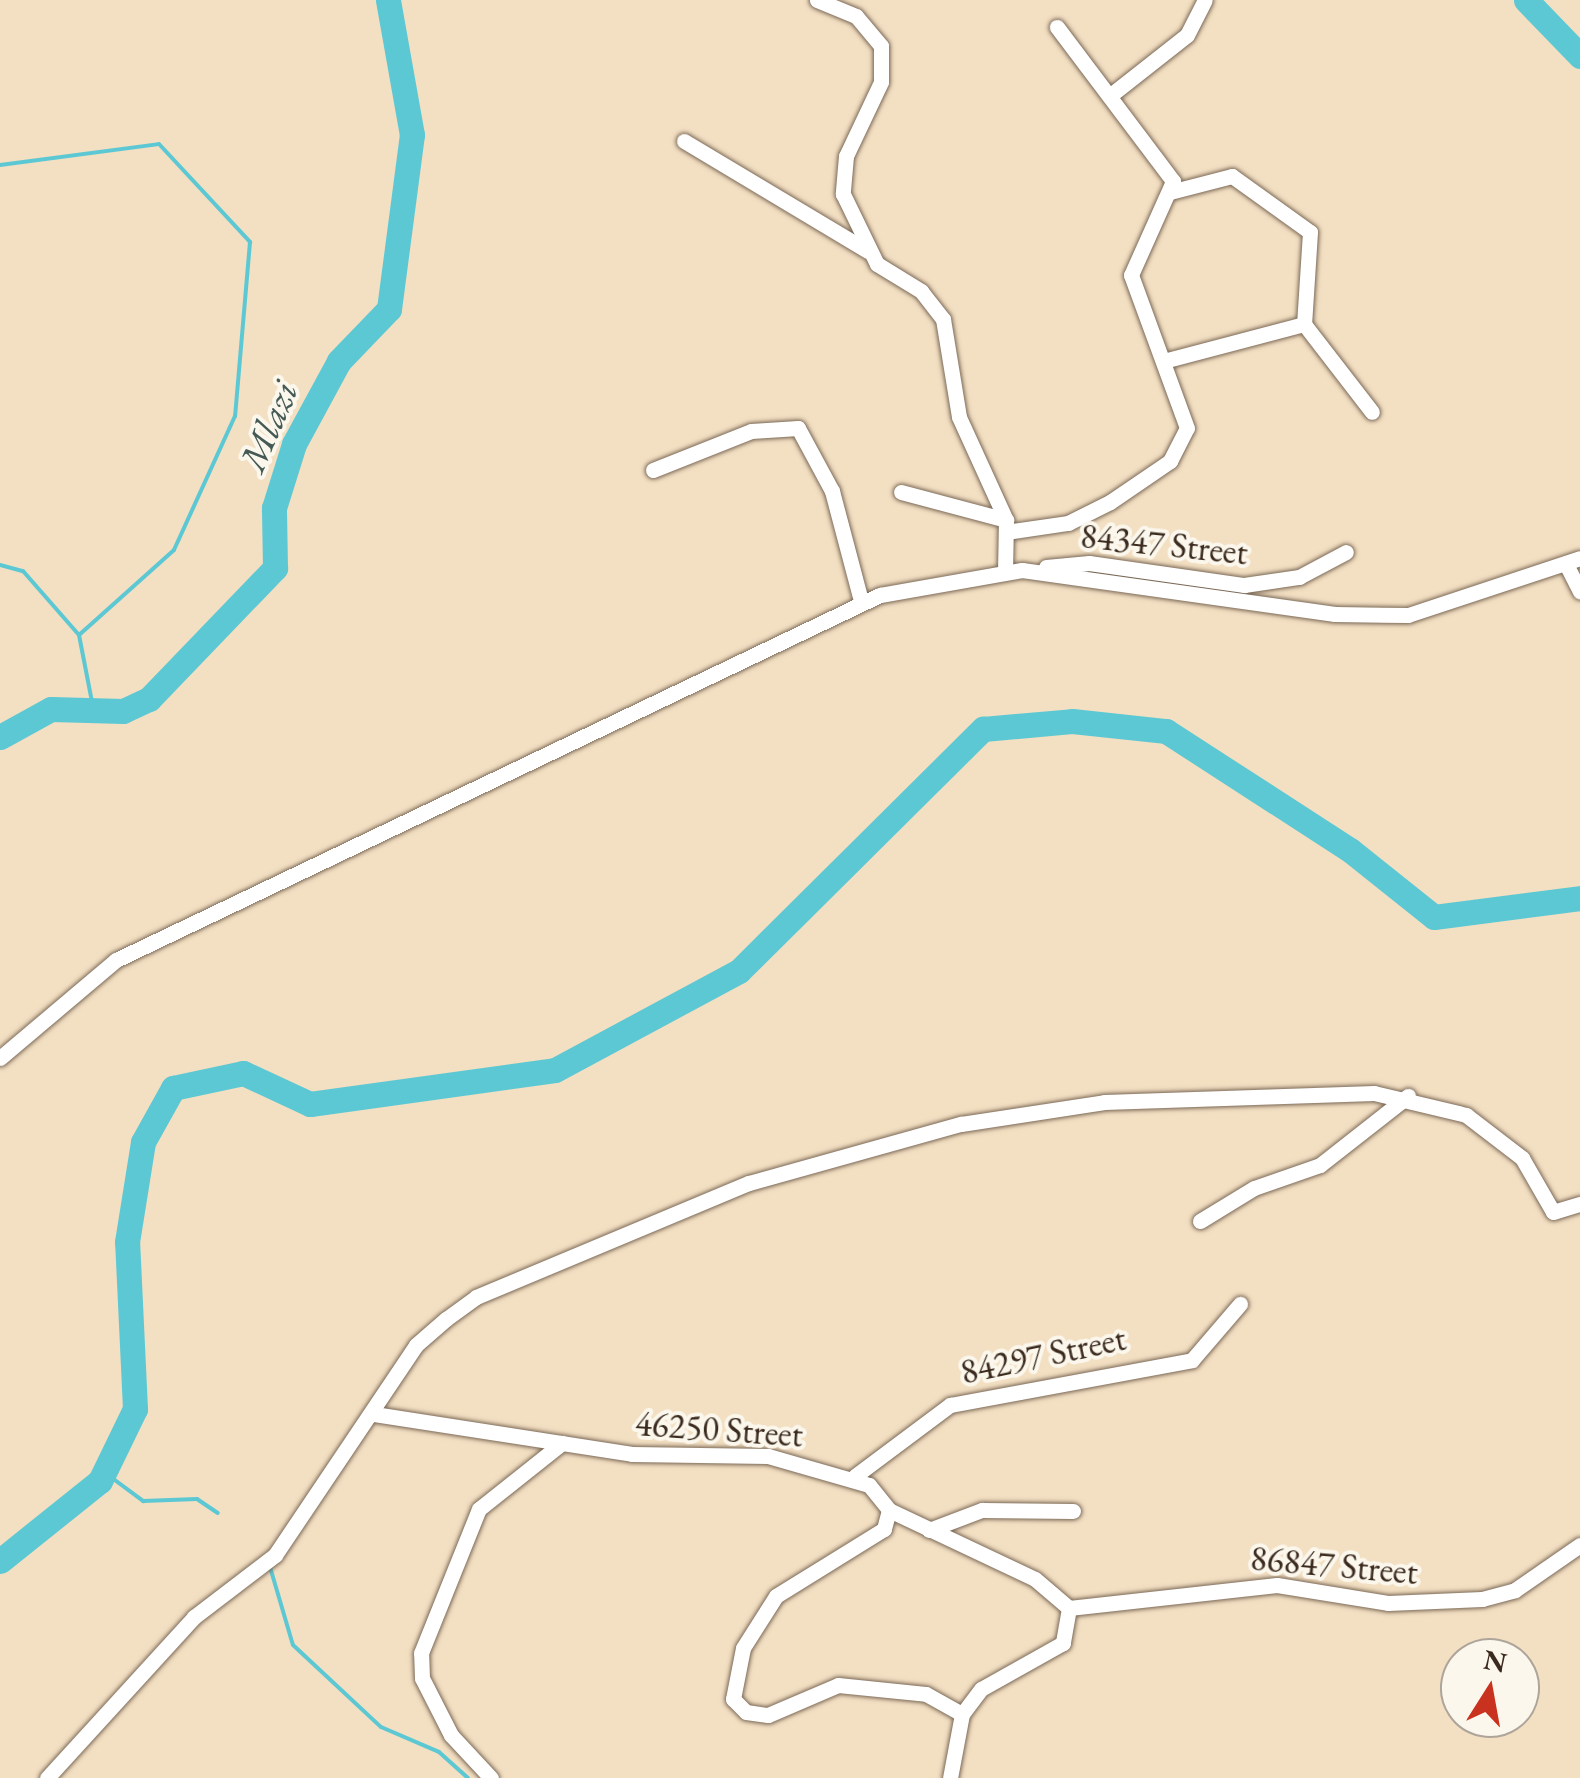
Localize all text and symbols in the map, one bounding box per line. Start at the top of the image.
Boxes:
water label: Mlazi [229,374,307,478]
street label: 84347 Street [1078,514,1250,574]
street label: 84297 Street [957,1317,1129,1393]
street label: 46250 Street [634,1402,804,1456]
street label: 86847 Street [1249,1537,1419,1593]
north arrow [1440,1638,1540,1738]
text: N [1481,1641,1510,1680]

